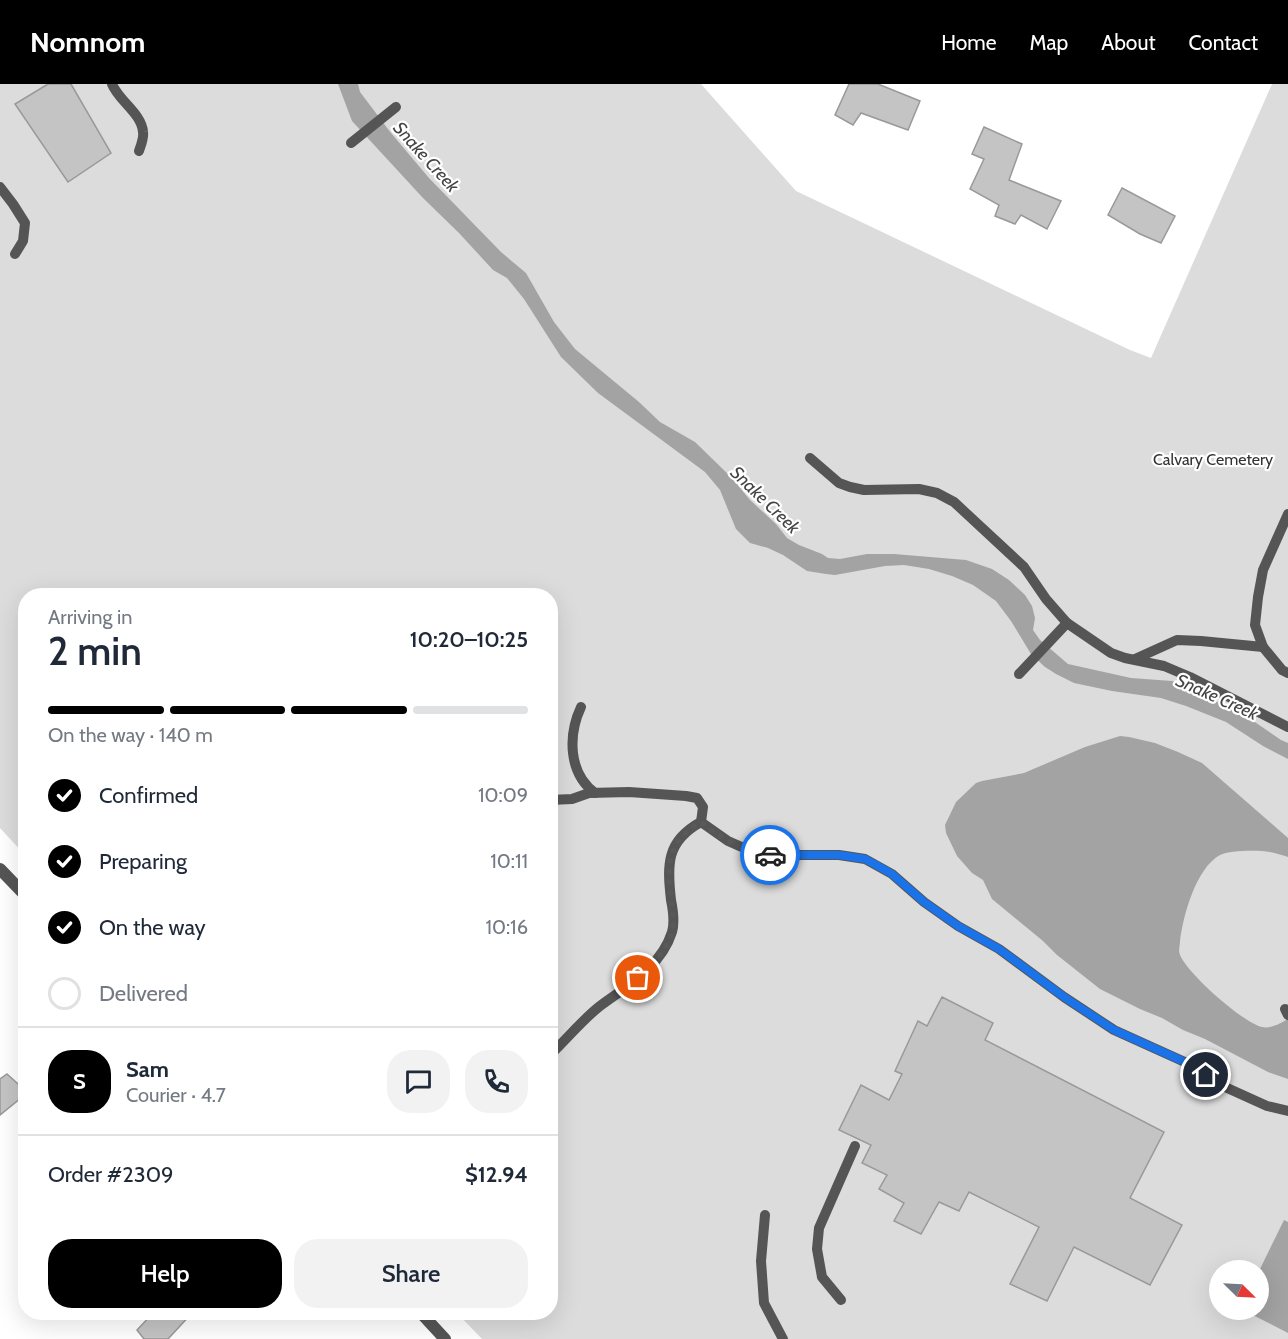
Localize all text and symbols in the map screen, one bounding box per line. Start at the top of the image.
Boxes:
text: Nomnom [30,25,145,59]
text: Home [941,30,997,55]
text: Map [1030,30,1068,55]
text: About [1101,30,1155,55]
text: Contact [1188,30,1258,55]
water label: Snake Creek [388,117,464,198]
park label: Calvary Cemetery [1153,450,1273,469]
water label: Snake Creek [726,462,805,539]
text: Arriving in [48,605,132,629]
text: 10:20–10:25 [410,626,528,653]
text: 2 min [48,627,142,675]
water label: Snake Creek [1172,669,1263,725]
text: On the way · 140 m [48,723,213,747]
icon: check [48,779,81,812]
text: Confirmed [99,782,198,809]
text: 10:09 [478,783,528,807]
courier [740,825,800,885]
icon: car [754,839,787,872]
icon: check [48,845,81,878]
text: Preparing [99,848,187,875]
text: 10:11 [490,849,528,873]
icon: check [48,911,81,944]
text: On the way [99,914,206,941]
text: 10:16 [485,915,528,939]
pin [612,952,663,1003]
icon: bag [621,961,654,994]
text: Delivered [99,980,188,1007]
pin [1180,1049,1231,1100]
button: chat [387,1050,450,1113]
button: phone [465,1050,528,1113]
text: Sam [126,1056,169,1083]
icon: home [1189,1058,1222,1091]
text: S [73,1068,86,1095]
text: Courier · 4.7 [126,1083,226,1107]
text: Order #2309 [48,1161,174,1188]
text: $12.94 [465,1161,528,1188]
button: Help [48,1239,282,1308]
button: Share [294,1239,528,1308]
north arrow [1209,1260,1269,1320]
map controls [1209,1260,1269,1320]

